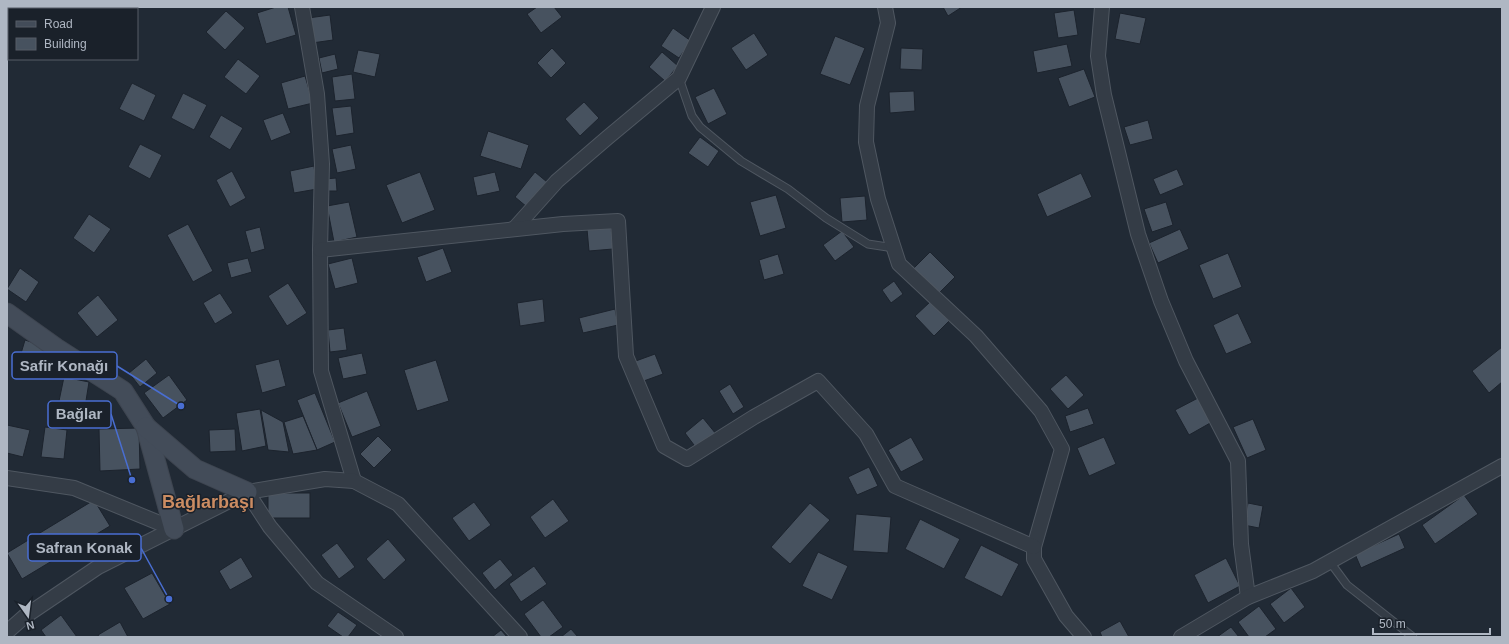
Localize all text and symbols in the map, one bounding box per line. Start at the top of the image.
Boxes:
legend [8,8,138,60]
text: Road [44,17,73,31]
text: Building [44,37,87,51]
callout: Safir Konağı [12,352,117,379]
text: Safir Konağı [20,357,108,374]
callout: Bağlar [48,401,111,428]
text: Bağlar [56,405,103,422]
district label: Bağlarbaşı [162,492,254,512]
callout: Safran Konak [28,534,141,561]
text: Safran Konak [36,539,133,556]
north arrow [8,596,48,636]
scale bar [1373,610,1490,636]
text: 50 m [1379,617,1406,631]
text: N [25,619,36,632]

